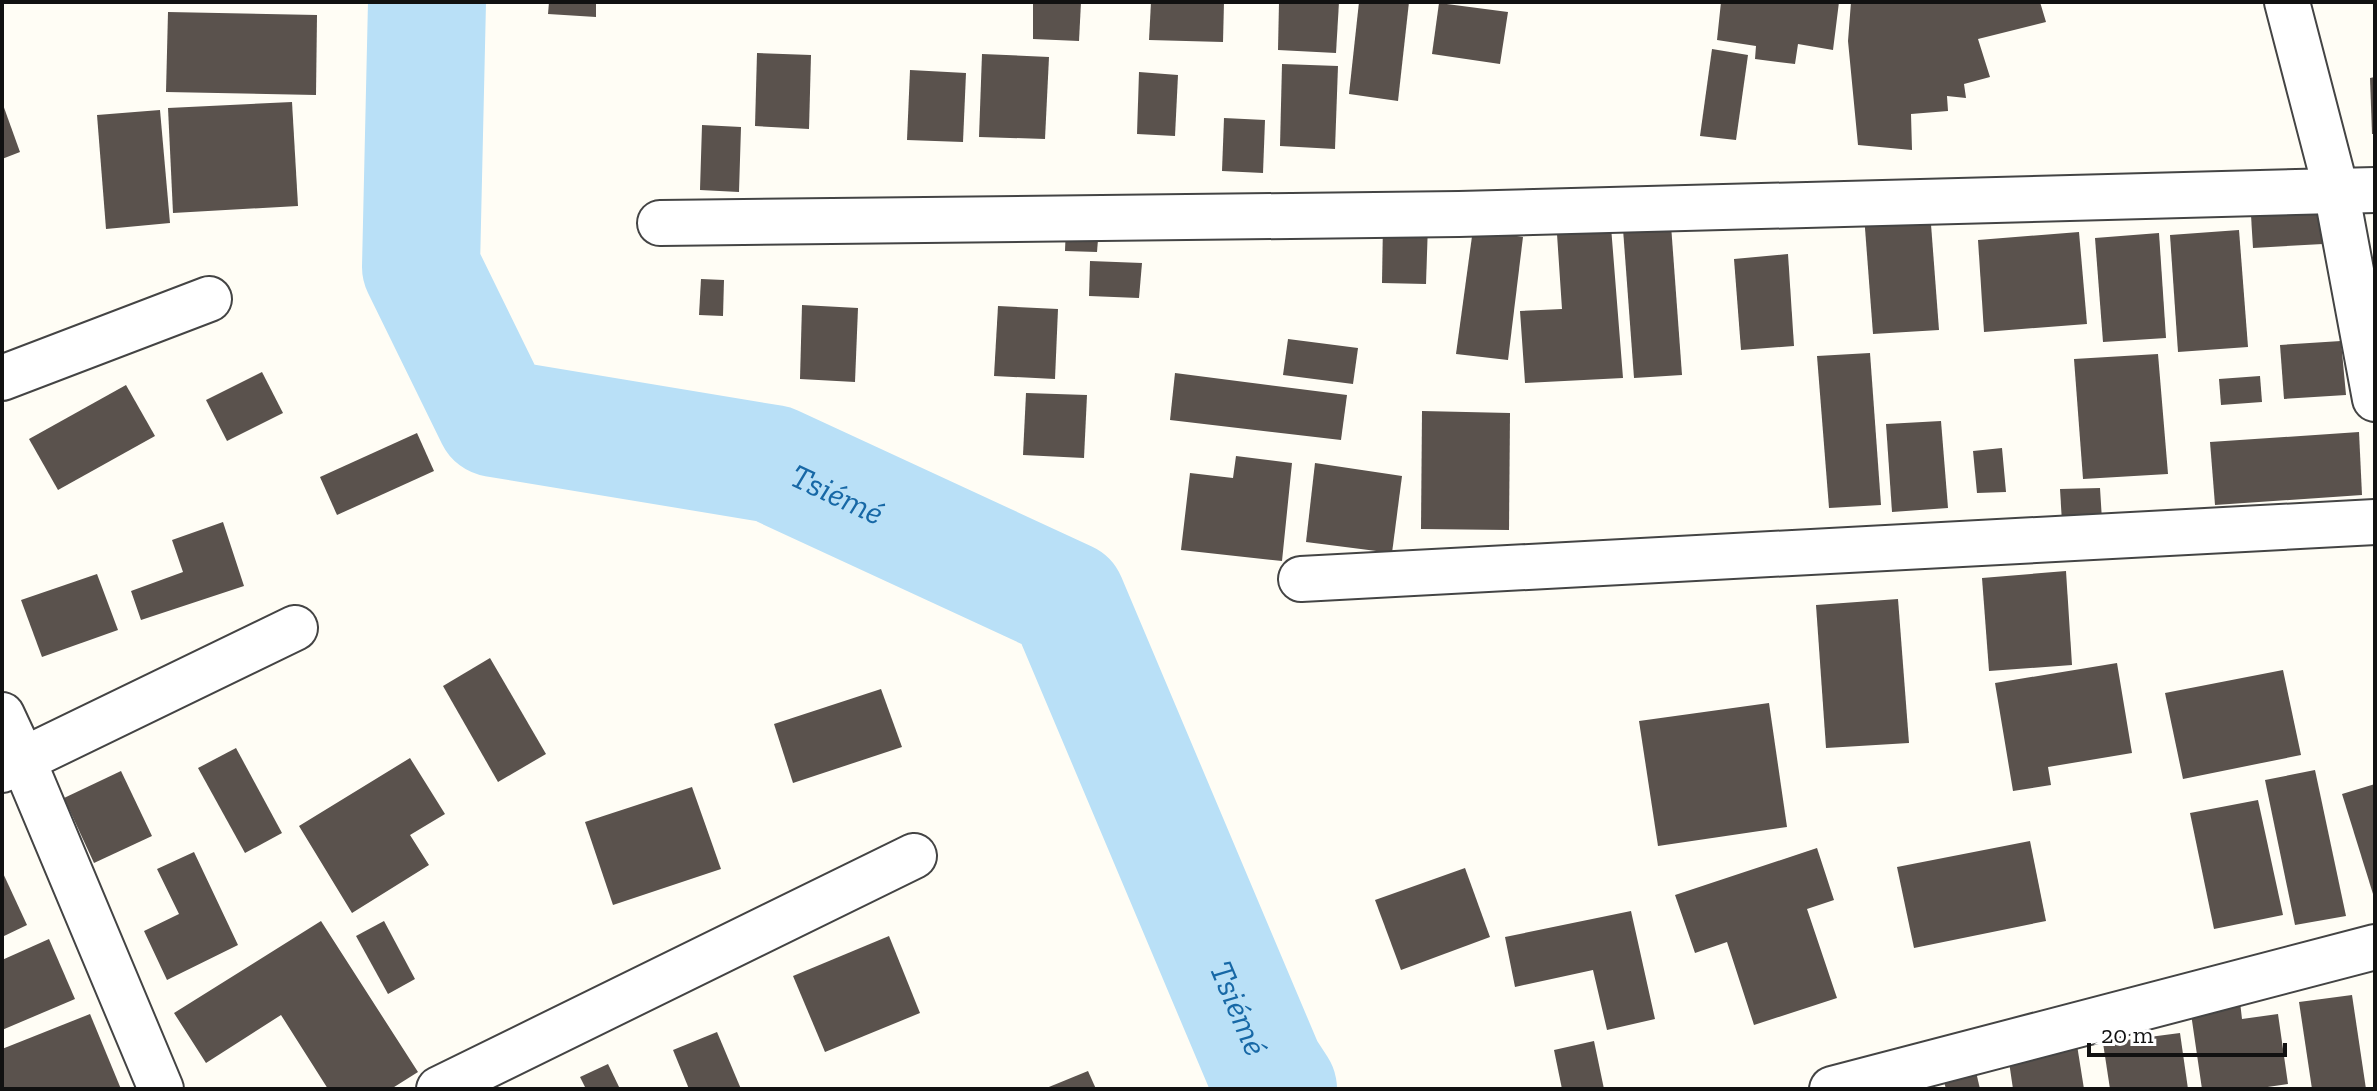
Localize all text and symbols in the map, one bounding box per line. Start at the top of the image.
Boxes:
water label: Tsiémé [784,455,891,534]
water label: Tsiémé [1201,955,1277,1062]
scale bar [2089,1007,2285,1057]
text: 20 m [2101,1020,2154,1049]

